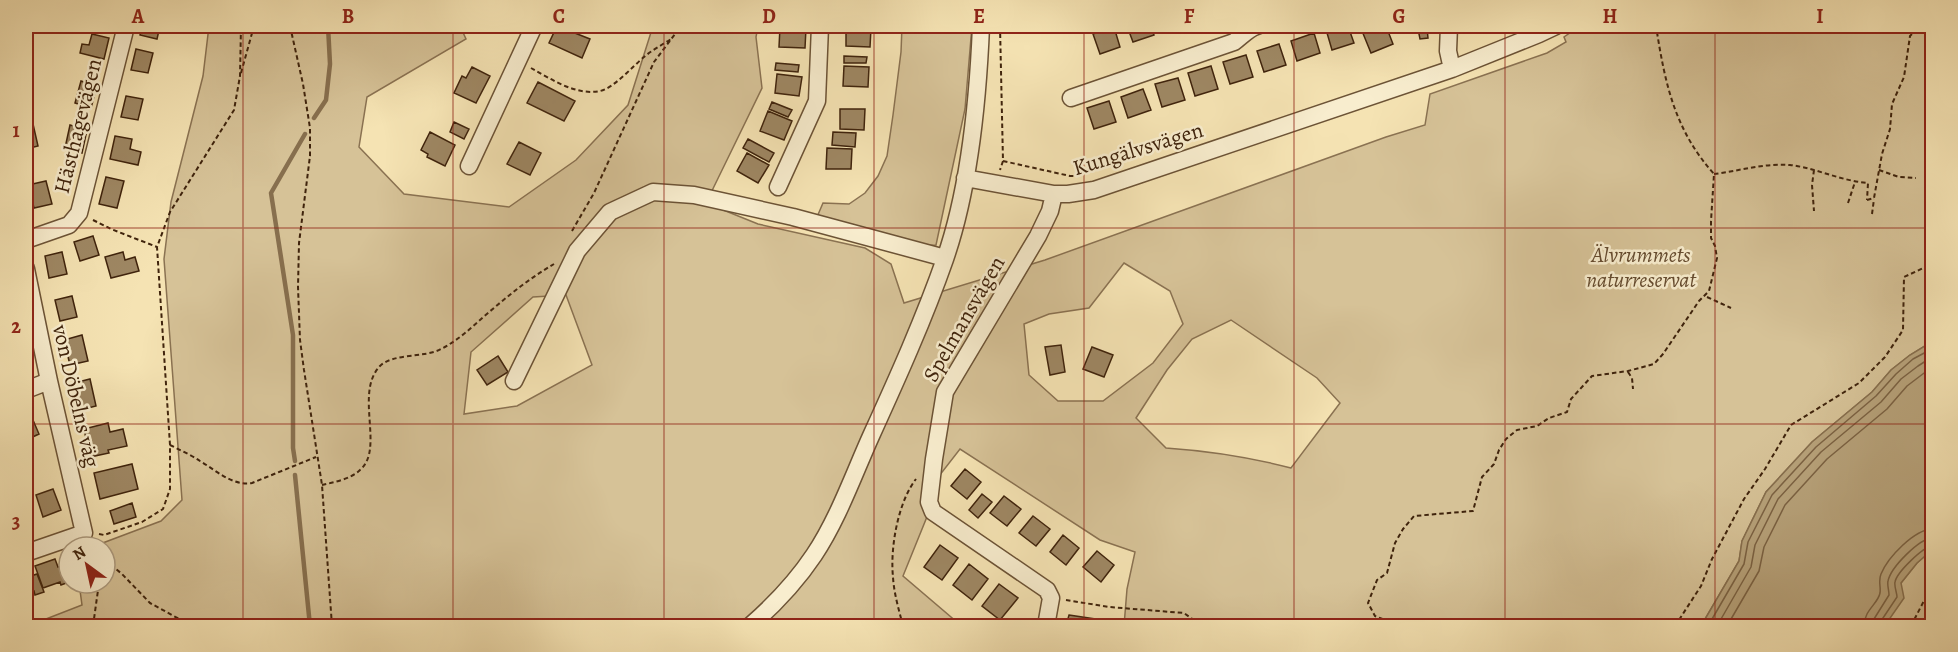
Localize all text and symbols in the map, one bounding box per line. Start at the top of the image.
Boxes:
text: A [131,3,145,30]
text: B [342,3,354,30]
text: C [553,3,565,30]
text: D [762,3,776,30]
text: E [973,3,985,30]
text: F [1184,3,1195,30]
text: G [1392,3,1406,30]
text: H [1603,3,1618,30]
text: I [1816,3,1824,30]
street label: Hästhagevägen [47,55,109,197]
street label: Kungälvsvägen [1069,115,1207,183]
text: 1 [12,117,20,144]
park label: Älvrummets naturreservat [1586,240,1697,295]
street label: Spelmansvägen [916,251,1012,387]
text: 2 [11,313,21,340]
street label: von Döbelns väg [45,321,107,470]
text: 3 [12,508,20,535]
north arrow [57,535,117,595]
text: N [68,541,91,566]

